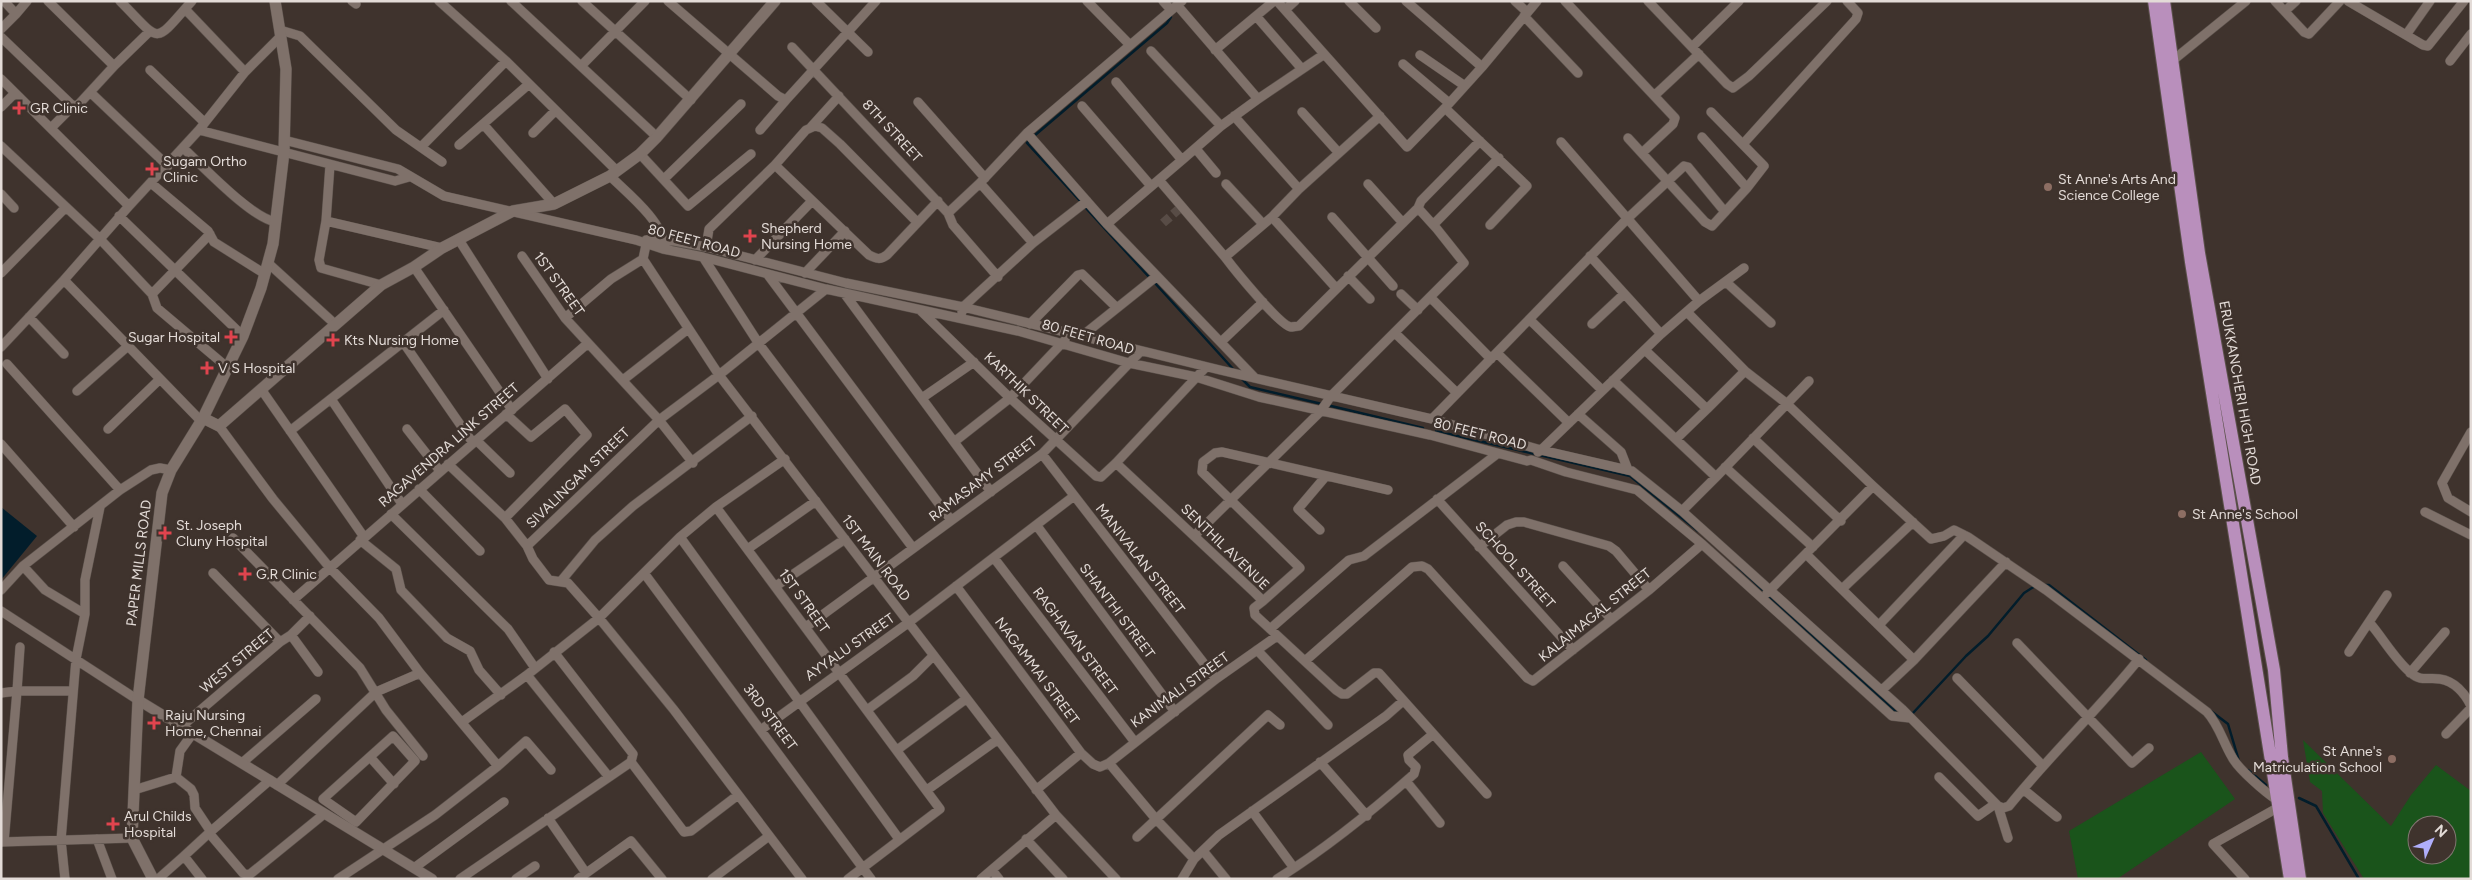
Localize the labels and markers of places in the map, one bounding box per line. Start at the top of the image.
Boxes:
place label: GR Clinic [30,100,88,117]
marker: GR Clinic [12,101,26,115]
place label: Sugam Ortho Clinic [163,153,247,186]
marker: Sugam Ortho Clinic [145,162,159,176]
place label: St Anne's Arts And Science College [2058,171,2176,204]
marker: St Anne's Arts And Science College [2042,181,2054,193]
place label: Shepherd Nursing Home [761,220,852,253]
marker: Shepherd Nursing Home [743,229,757,243]
place label: Sugar Hospital [128,329,220,346]
marker: Sugar Hospital [224,330,238,344]
place label: Kts Nursing Home [344,332,459,349]
marker: Kts Nursing Home [326,333,340,347]
place label: V S Hospital [218,360,295,377]
marker: V S Hospital [200,361,214,375]
place label: St Anne's School [2192,506,2298,523]
marker: St Anne's School [2176,508,2188,520]
place label: St. Joseph Cluny Hospital [176,517,268,550]
marker: St. Joseph Cluny Hospital [158,526,172,540]
place label: G.R Clinic [256,566,317,583]
marker: G.R Clinic [238,567,252,581]
place label: Raju Nursing Home, Chennai [165,707,261,740]
marker: Raju Nursing Home, Chennai [147,716,161,730]
place label: St Anne's Matriculation School [2253,743,2382,776]
marker: St Anne's Matriculation School [2386,753,2398,765]
place label: Arul Childs Hospital [124,808,192,841]
marker: Arul Childs Hospital [106,817,120,831]

